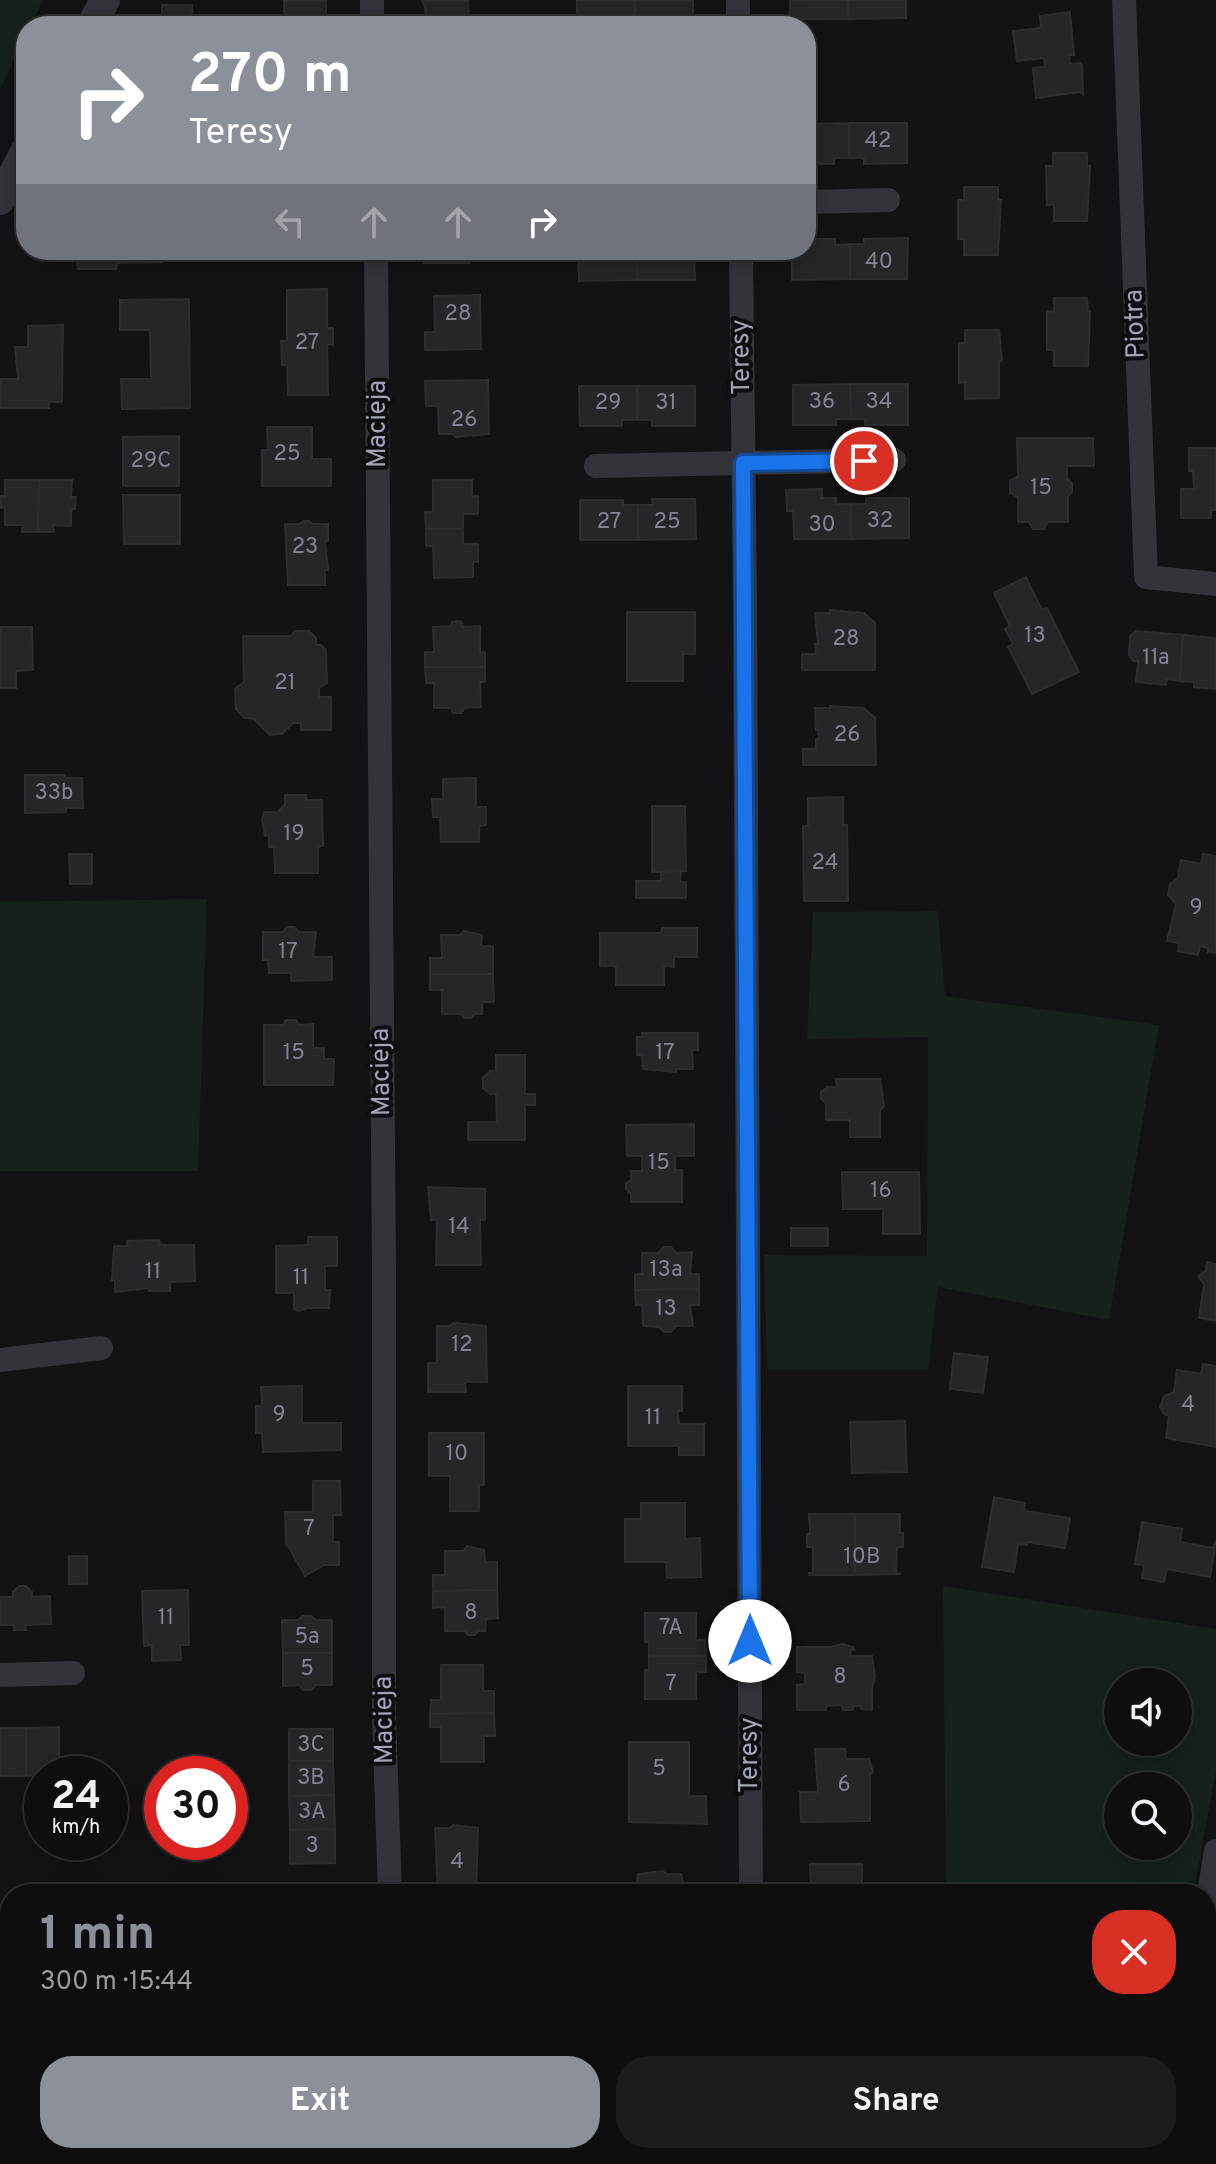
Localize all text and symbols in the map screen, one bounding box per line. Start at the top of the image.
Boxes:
text: 270 m [188,42,352,112]
icon: right [56,48,160,152]
text: Teresy [188,111,293,157]
house number: 42 [864,128,892,155]
icon: left [268,200,312,244]
icon: ahead [352,200,396,244]
icon: ahead [436,200,480,244]
icon: right [520,200,564,244]
house number: 40 [865,249,893,276]
street label: Piotra [1118,289,1154,359]
house number: 28 [445,301,471,328]
street label: Teresy [725,319,759,395]
house number: 27 [295,330,319,357]
street label: Macieja [362,380,395,468]
house number: 36 [809,389,835,416]
house number: 34 [866,389,892,416]
house number: 29 [595,390,621,417]
house number: 31 [655,390,677,417]
house number: 26 [451,407,477,434]
pin [830,427,898,495]
icon: arrive [842,439,886,483]
house number: 25 [273,441,301,468]
house number: 29C [131,448,171,475]
house number: 15 [1030,475,1052,502]
house number: 32 [867,508,893,535]
house number: 27 [597,509,621,536]
house number: 25 [653,509,681,536]
house number: 30 [808,512,836,539]
house number: 23 [292,534,318,561]
house number: 13 [1024,623,1046,650]
house number: 28 [833,626,859,653]
house number: 11a [1142,645,1170,672]
house number: 21 [274,670,296,697]
house number: 26 [834,722,860,749]
house number: 33b [35,780,73,807]
house number: 19 [283,821,305,848]
house number: 24 [812,850,838,877]
house number: 9 [1189,895,1203,922]
house number: 17 [278,939,298,966]
street label: Macieja [365,1028,399,1116]
house number: 15 [283,1040,305,1067]
house number: 17 [655,1040,675,1067]
house number: 15 [648,1150,670,1177]
house number: 16 [870,1178,892,1205]
house number: 14 [448,1214,470,1241]
house number: 13a [649,1257,683,1284]
house number: 11 [145,1259,161,1286]
house number: 11 [293,1265,309,1292]
house number: 13 [655,1296,677,1323]
house number: 12 [451,1332,473,1359]
house number: 4 [1181,1392,1195,1419]
house number: 9 [272,1402,286,1429]
house number: 11 [645,1405,661,1432]
house number: 10 [446,1441,468,1468]
house number: 7 [303,1516,315,1543]
house number: 10B [844,1544,880,1571]
position arrow [708,1599,792,1683]
house number: 8 [464,1600,478,1627]
house number: 11 [158,1605,174,1632]
house number: 7A [659,1615,683,1642]
house number: 5a [294,1624,320,1651]
house number: 5 [300,1656,314,1683]
house number: 8 [833,1664,847,1691]
map controls [1104,1668,1192,1860]
button: sound [1104,1668,1192,1756]
house number: 7 [665,1671,677,1698]
street label: Macieja [368,1676,402,1764]
street label: Teresy [734,1717,767,1793]
house number: 3C [297,1732,325,1759]
speed limit sign: 30 [144,1756,248,1860]
house number: 5 [652,1756,666,1783]
house number: 3B [297,1765,325,1792]
house number: 6 [837,1772,851,1799]
button: search [1104,1772,1192,1860]
text: 24 [51,1773,101,1823]
house number: 3A [298,1799,326,1826]
text: km/h [52,1815,100,1841]
house number: 3 [305,1833,319,1860]
house number: 4 [450,1849,464,1876]
text: 1 min [40,1906,155,1966]
button: close [1092,1910,1176,1994]
text: 300 m · 15:44 [40,1966,193,1999]
button: Exit [40,2056,600,2148]
button: Share [616,2056,1176,2148]

